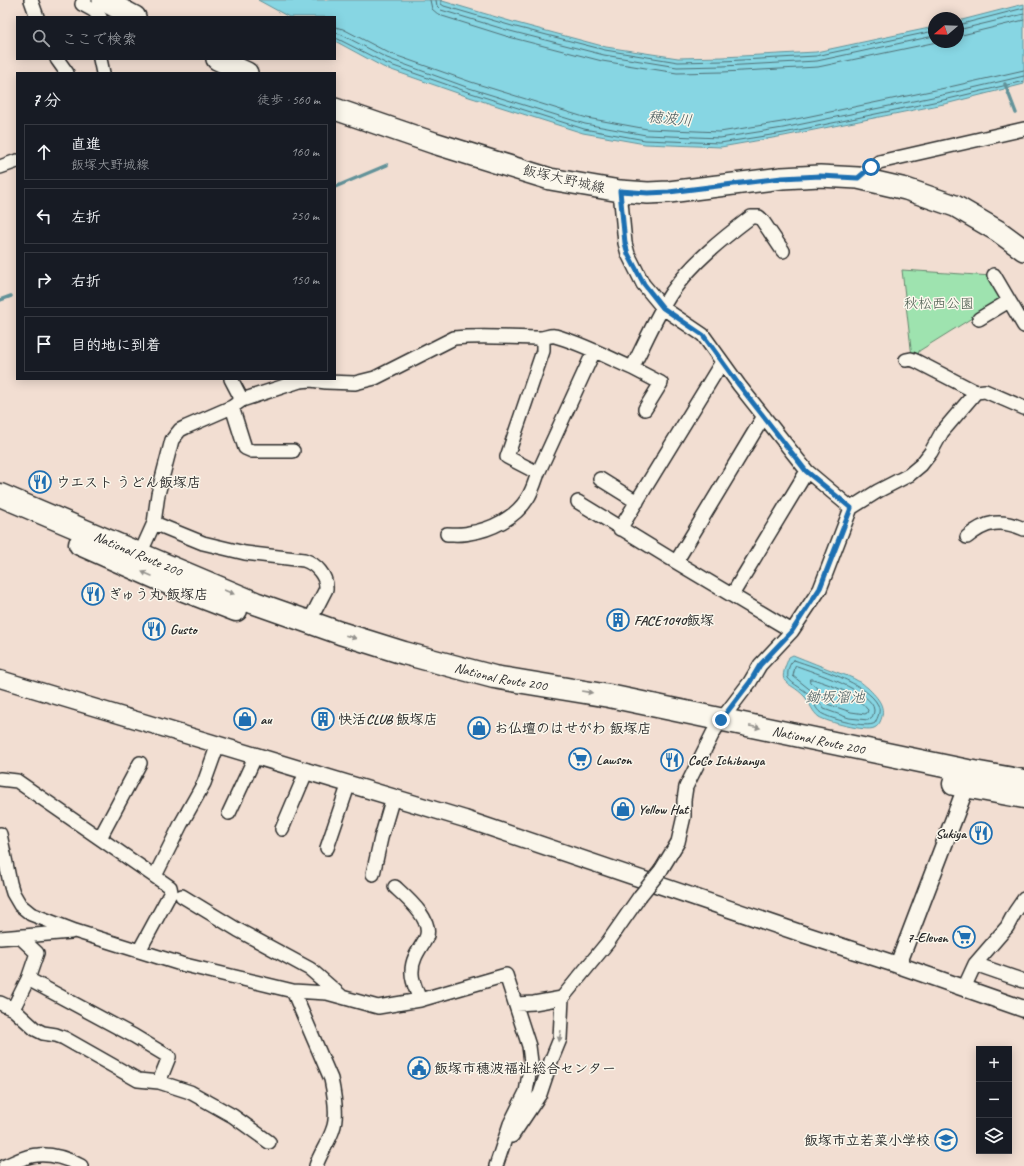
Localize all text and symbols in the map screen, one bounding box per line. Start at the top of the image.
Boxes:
north arrow [928,12,964,48]
search box [16,16,336,60]
icon: search [30,27,52,49]
text: ここで検索 [62,30,137,49]
text: 7 分 [32,90,61,111]
text: 徒歩 · 560 m [257,92,320,108]
water label: 穂波川 [647,108,693,130]
text: 直進 [71,135,101,154]
icon: ahead [33,141,55,163]
text: 160 m [291,144,319,160]
text: 飯塚大野城線 [71,157,149,173]
route start [862,158,880,176]
street label: 飯塚大野城線 [521,161,607,197]
icon: left [33,205,55,227]
text: 左折 [71,208,101,227]
text: 250 m [291,208,319,224]
icon: right [33,269,55,291]
text: 右折 [71,272,101,291]
text: 150 m [291,272,319,288]
park label: 秋松西公園 [904,295,974,312]
icon: arrive [33,333,55,355]
text: 目的地に到着 [71,336,161,355]
restaurant icon: ウエスト うどん飯塚店 [27,469,53,495]
place label: ウエスト うどん飯塚店 [56,474,201,491]
street label: National Route 200 [92,527,186,580]
one-way arrow [141,571,153,578]
restaurant icon: ぎゅう丸 飯塚店 [80,581,106,607]
place label: ぎゅう丸 飯塚店 [108,586,208,603]
one-way arrow [224,589,235,595]
building icon: FACE1040飯塚 [605,607,631,633]
place label: FACE1040飯塚 [634,612,714,629]
restaurant icon: Gusto [141,616,167,642]
place label: Gusto [170,621,199,638]
one-way arrow [346,634,358,640]
street label: National Route 200 [453,658,550,694]
water label: 鋤坂溜池 [805,688,866,707]
one-way arrow [581,689,593,695]
shop icon: au [232,706,258,732]
building icon: 快活CLUB 飯塚店 [310,706,336,732]
place label: au [260,711,273,728]
place label: 快活CLUB 飯塚店 [338,711,438,728]
route end [712,711,730,729]
shop icon: お仏壇のはせがわ 飯塚店 [466,715,492,741]
place label: お仏壇のはせがわ 飯塚店 [494,720,651,737]
street label: National Route 200 [771,722,868,758]
one-way arrow [749,724,761,730]
supermarket icon: Lawson [567,746,593,772]
restaurant icon: CoCo Ichibanya [659,747,685,773]
place label: Lawson [596,751,633,768]
place label: CoCo Ichibanya [688,752,766,769]
shop icon: Yellow Hat [610,796,636,822]
place label: Yellow Hat [638,801,690,818]
restaurant icon: Sukiya [968,820,994,846]
place label: Sukiya [935,825,967,842]
supermarket icon: 7-Eleven [951,924,977,950]
place label: 7-Eleven [907,929,950,946]
one-way arrow [557,1030,563,1043]
map controls [976,1046,1012,1154]
button: + [976,1046,1012,1082]
public building icon: 飯塚市穂波福祉総合センター [406,1055,432,1081]
place label: 飯塚市穂波福祉総合センター [434,1060,616,1077]
button: − [976,1082,1012,1118]
button: layers [976,1118,1012,1154]
school or university icon: 飯塚市立若菜小学校 [933,1127,959,1153]
place label: 飯塚市立若菜小学校 [804,1132,930,1149]

